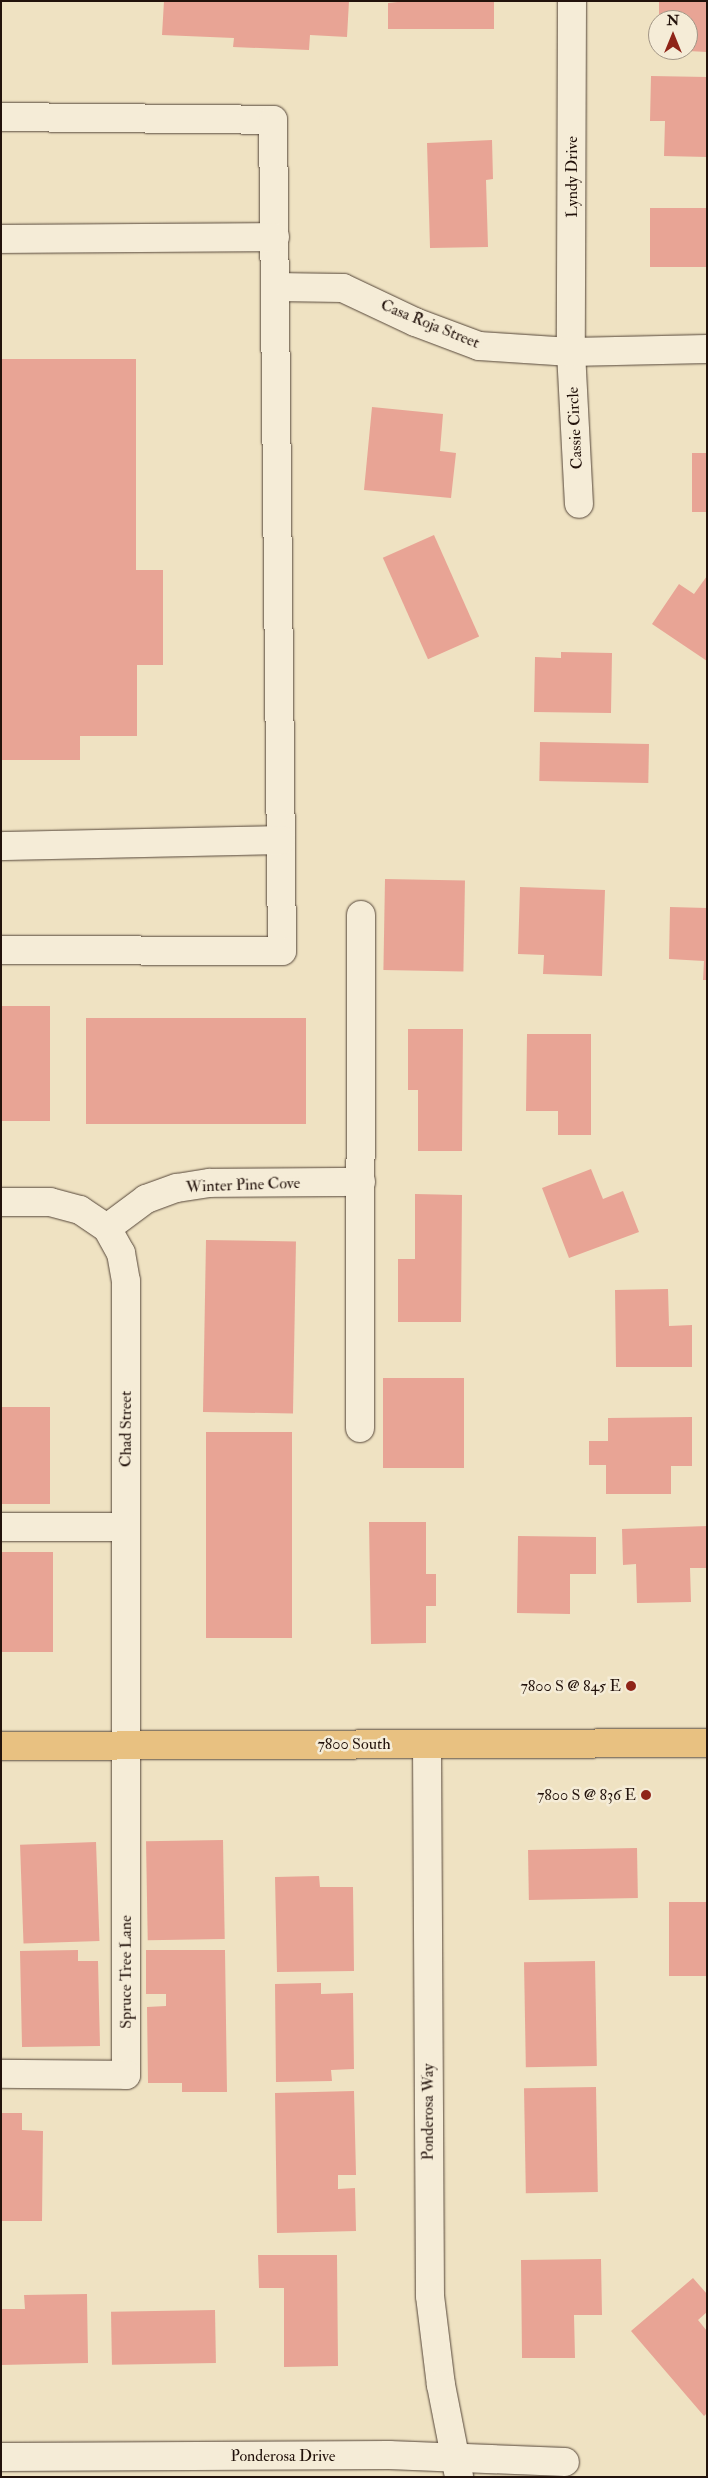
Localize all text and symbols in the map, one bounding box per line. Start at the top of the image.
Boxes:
north arrow [648,10,698,60]
text: N [667,12,679,29]
street label: Lyndy Drive [562,136,582,218]
street label: Casa Roja Street [378,295,482,353]
street label: Cassie Circle [563,386,587,470]
street label: Winter Pine Cove [185,1173,301,1197]
street label: Chad Street [116,1391,136,1467]
place label: 7800 S @ 845 E [520,1676,621,1696]
marker: 7800 S @ 845 E [625,1680,637,1692]
street label: 7800 South [317,1734,391,1754]
place label: 7800 S @ 836 E [537,1785,636,1805]
marker: 7800 S @ 836 E [640,1789,652,1801]
street label: Spruce Tree Lane [116,1915,136,2029]
street label: Ponderosa Way [418,2064,438,2160]
street label: Ponderosa Drive [230,2446,336,2466]

